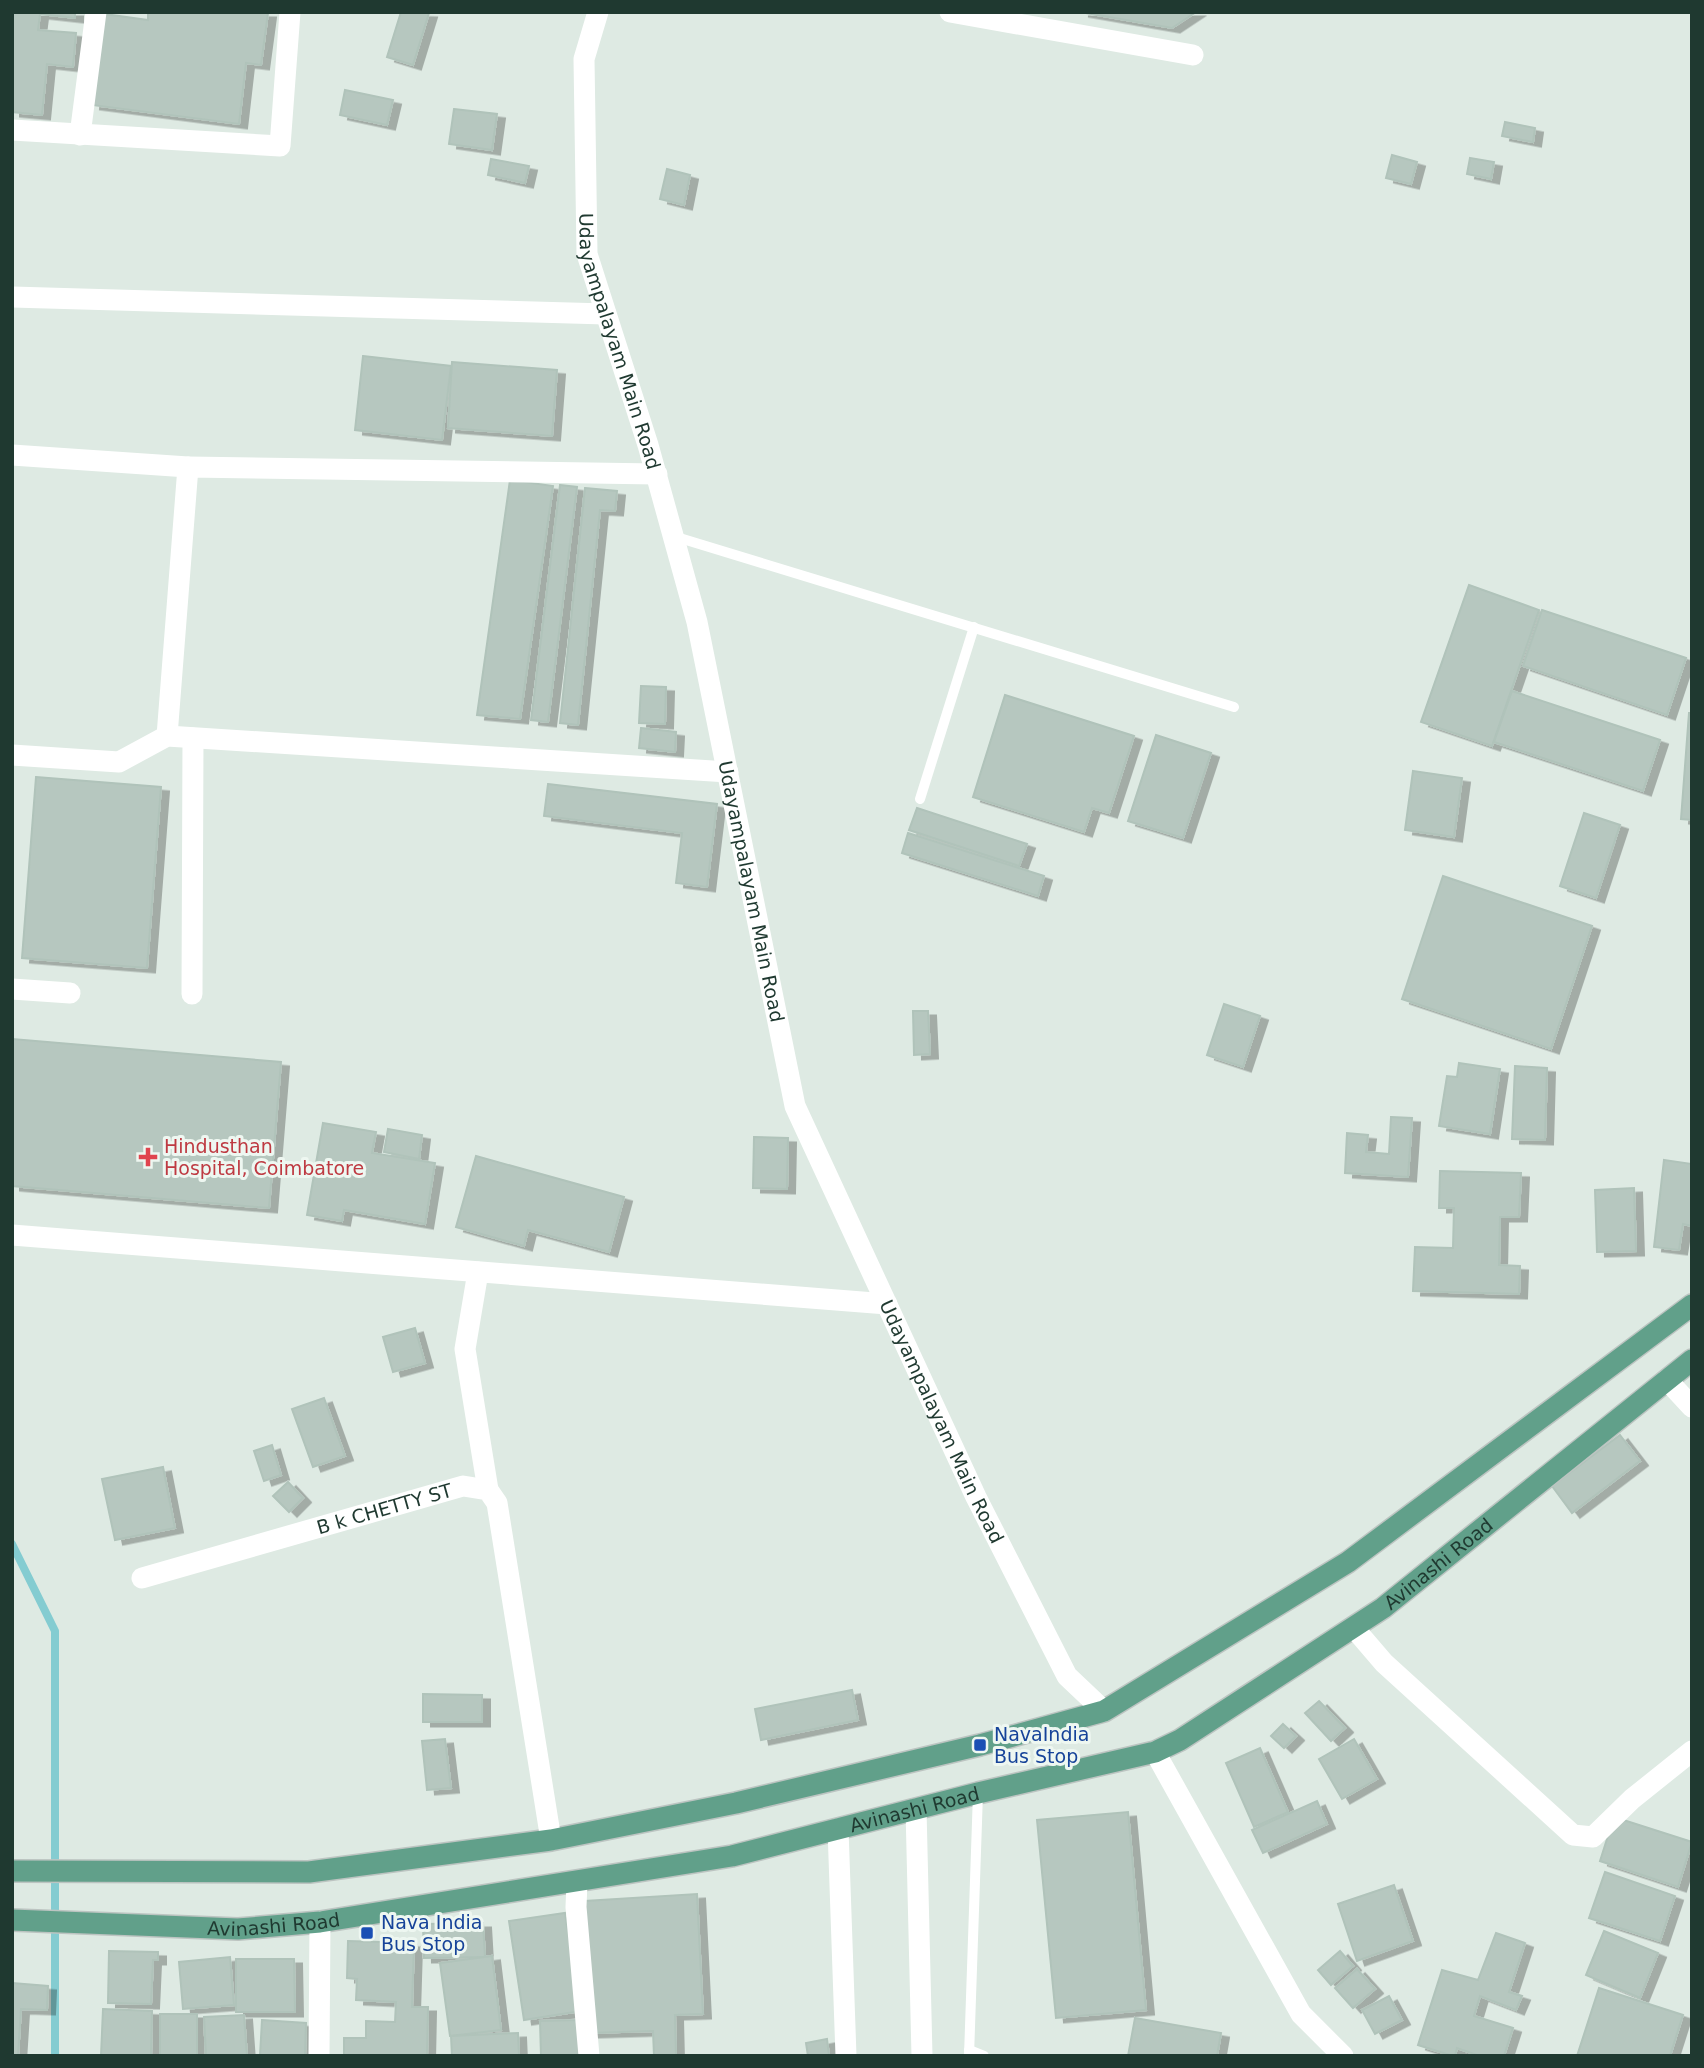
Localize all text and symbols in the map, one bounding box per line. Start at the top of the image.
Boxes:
street label: Udayampalayam Main Road [575,213,665,472]
street label: Udayampalayam Main Road [714,759,789,1024]
place label: Hindusthan Hospital, Coimbatore [164,1135,364,1179]
marker: Hindusthan Hospital, Coimbatore [138,1147,158,1167]
street label: Udayampalayam Main Road [875,1296,1009,1547]
street label: B k CHETTY ST [314,1479,455,1538]
street label: Avinashi Road [1379,1513,1497,1614]
place label: NavaIndia Bus Stop [994,1723,1089,1767]
marker: NavaIndia Bus Stop [972,1737,988,1753]
street label: Avinashi Road [847,1782,982,1836]
street label: Avinashi Road [207,1908,342,1940]
place label: Nava India Bus Stop [381,1911,482,1955]
marker: Nava India Bus Stop [359,1925,375,1941]

